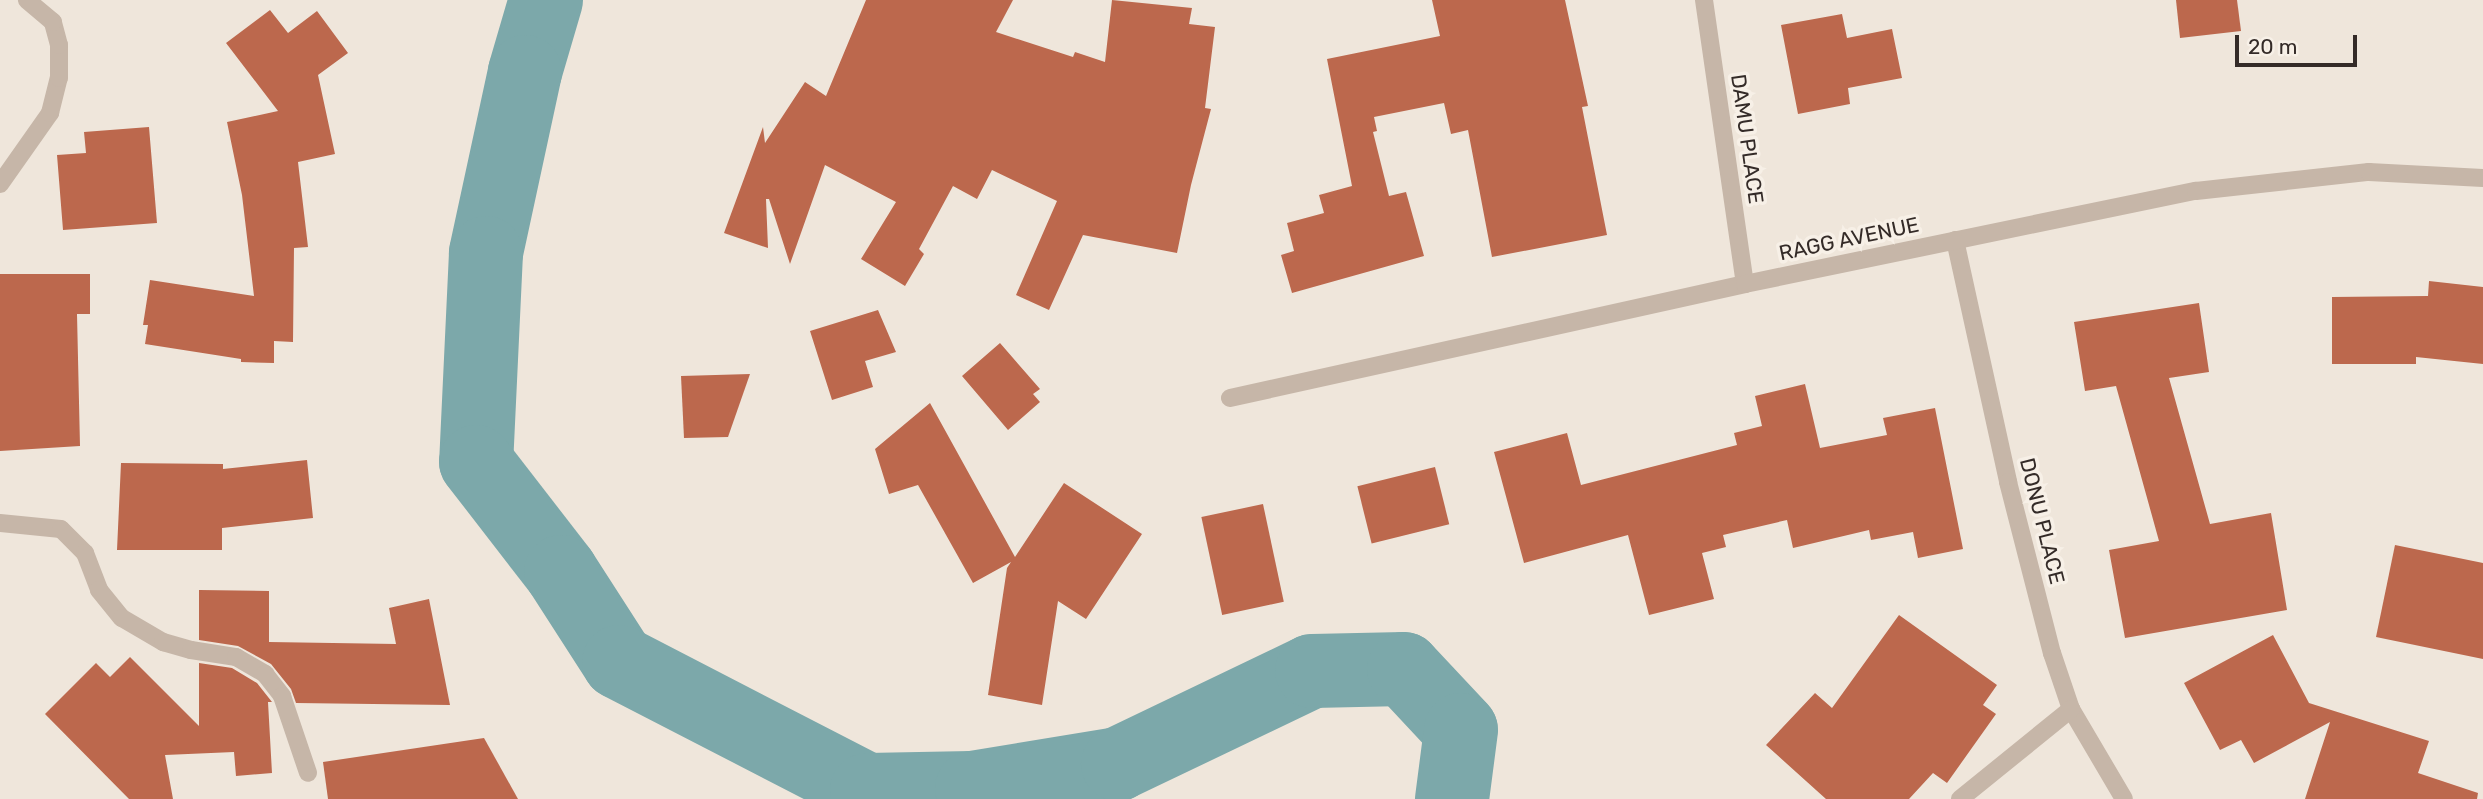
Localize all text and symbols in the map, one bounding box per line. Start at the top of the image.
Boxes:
scale bar [2238,21,2360,65]
text: 20 m [2248,34,2297,59]
street label: DAMU PLACE [1725,73,1769,205]
street label: RAGG AVENUE [1777,212,1921,266]
street label: DONU PLACE [2014,455,2070,587]

